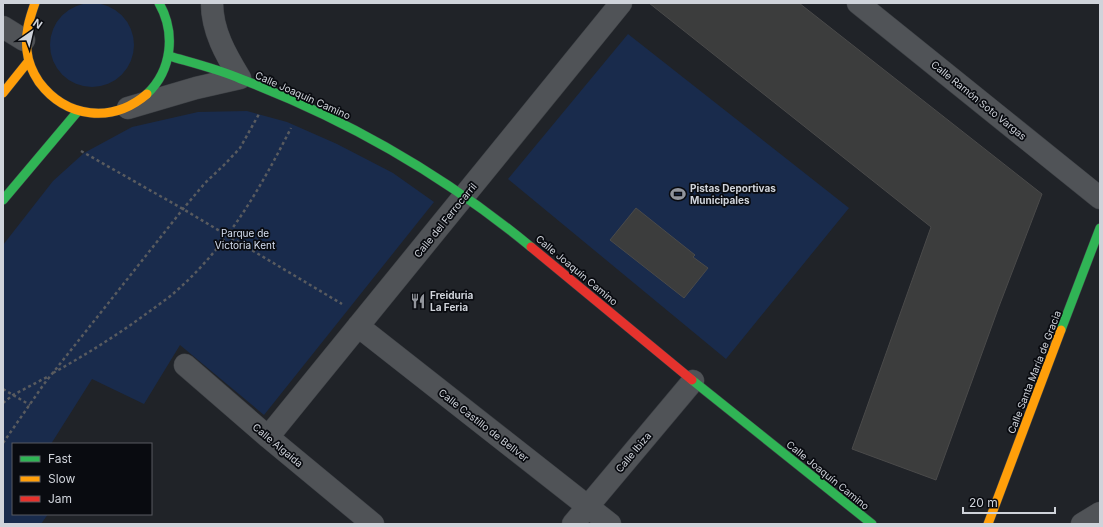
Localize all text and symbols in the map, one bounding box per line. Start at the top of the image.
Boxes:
north arrow [12,12,52,52]
text: N [30,16,45,32]
street label: Calle Ramón Soto Vargas [929,58,1029,142]
street label: Calle Joaquín Camino [254,69,352,121]
street label: Calle del Ferrocarril [411,180,479,260]
place label: Pistas Deportivas Municipales [690,182,776,206]
sports icon: Pistas Deportivas Municipales [669,185,687,203]
park label: Parque de Victoria Kent [215,227,276,251]
street label: Calle Joaquín Camino [534,232,620,308]
place label: Freiduria La Feria [430,289,474,313]
restaurant icon: Freiduria La Feria [409,292,427,310]
street label: Calle Santa María de Gracia [1005,309,1063,435]
street label: Calle Castillo de Bellver [437,386,532,464]
street label: Calle Algaida [251,421,305,469]
street label: Calle Ibiza [613,429,653,475]
street label: Calle Joaquín Camino [784,438,872,512]
legend [12,443,152,515]
text: Fast [48,451,72,466]
text: Slow [48,471,76,486]
scale bar [963,489,1055,515]
text: Jam [48,491,72,506]
text: 20 m [969,495,998,510]

